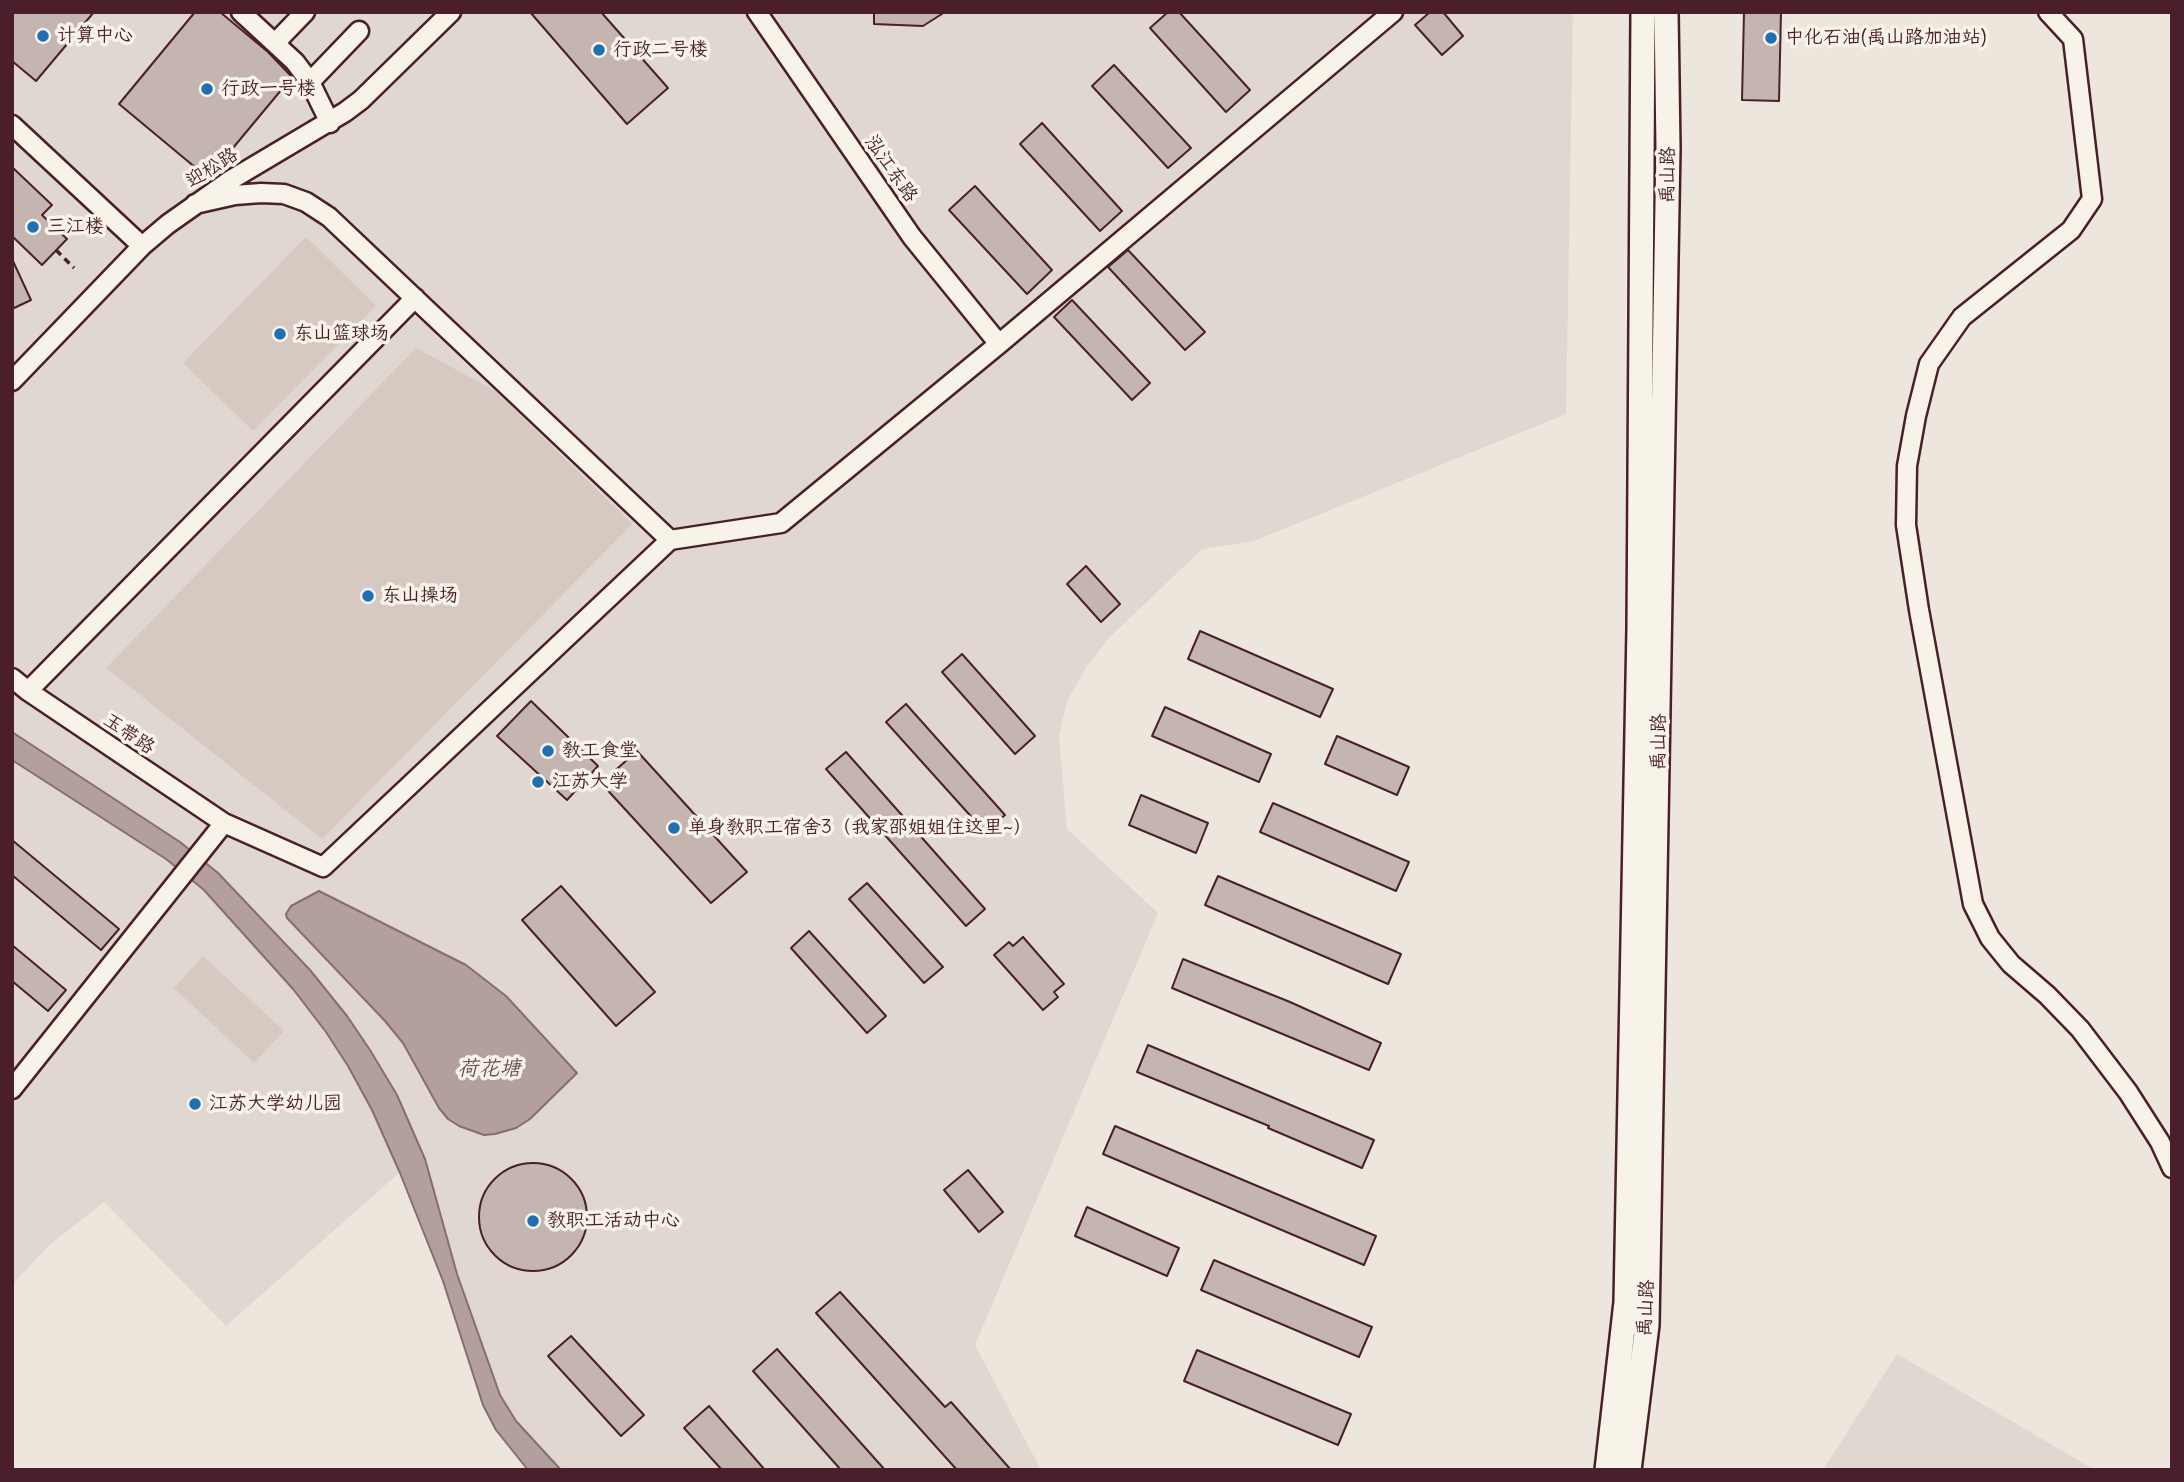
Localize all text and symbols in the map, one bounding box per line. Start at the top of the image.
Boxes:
place label: 计算中心 [57,25,133,47]
place label: 中化石油(禹山路加油站) [1785,27,1986,49]
marker: 计算中心 [35,28,51,44]
marker: 中化石油(禹山路加油站) [1763,30,1779,46]
place label: 行政二号楼 [613,39,708,61]
marker: 行政二号楼 [591,42,607,58]
place label: 行政一号楼 [221,78,316,100]
marker: 行政一号楼 [199,81,215,97]
street label: 泓江东路 [860,131,922,207]
street label: 迎松路 [182,143,242,193]
street label: 禹山路 [1656,146,1680,204]
place label: 三江楼 [47,216,104,238]
marker: 三江楼 [25,219,41,235]
place label: 东山篮球场 [294,323,389,345]
marker: 东山篮球场 [272,326,288,342]
place label: 东山操场 [382,585,458,607]
marker: 东山操场 [360,588,376,604]
street label: 玉带路 [99,709,159,759]
street label: 禹山路 [1647,713,1671,771]
place label: 教工食堂 [562,740,638,762]
marker: 教工食堂 [540,743,556,759]
place label: 江苏大学 [552,771,628,793]
marker: 江苏大学 [530,774,546,790]
place label: 单身教职工宿舍3（我家邵姐姐住这里~） [688,817,1032,839]
marker: 单身教职工宿舍3（我家邵姐姐住这里~） [666,820,682,836]
water label: 荷花塘 [458,1056,520,1082]
place label: 江苏大学幼儿园 [209,1093,342,1115]
marker: 江苏大学幼儿园 [187,1096,203,1112]
place label: 教职工活动中心 [547,1210,680,1232]
marker: 教职工活动中心 [525,1213,541,1229]
street label: 禹山路 [1633,1279,1659,1337]

